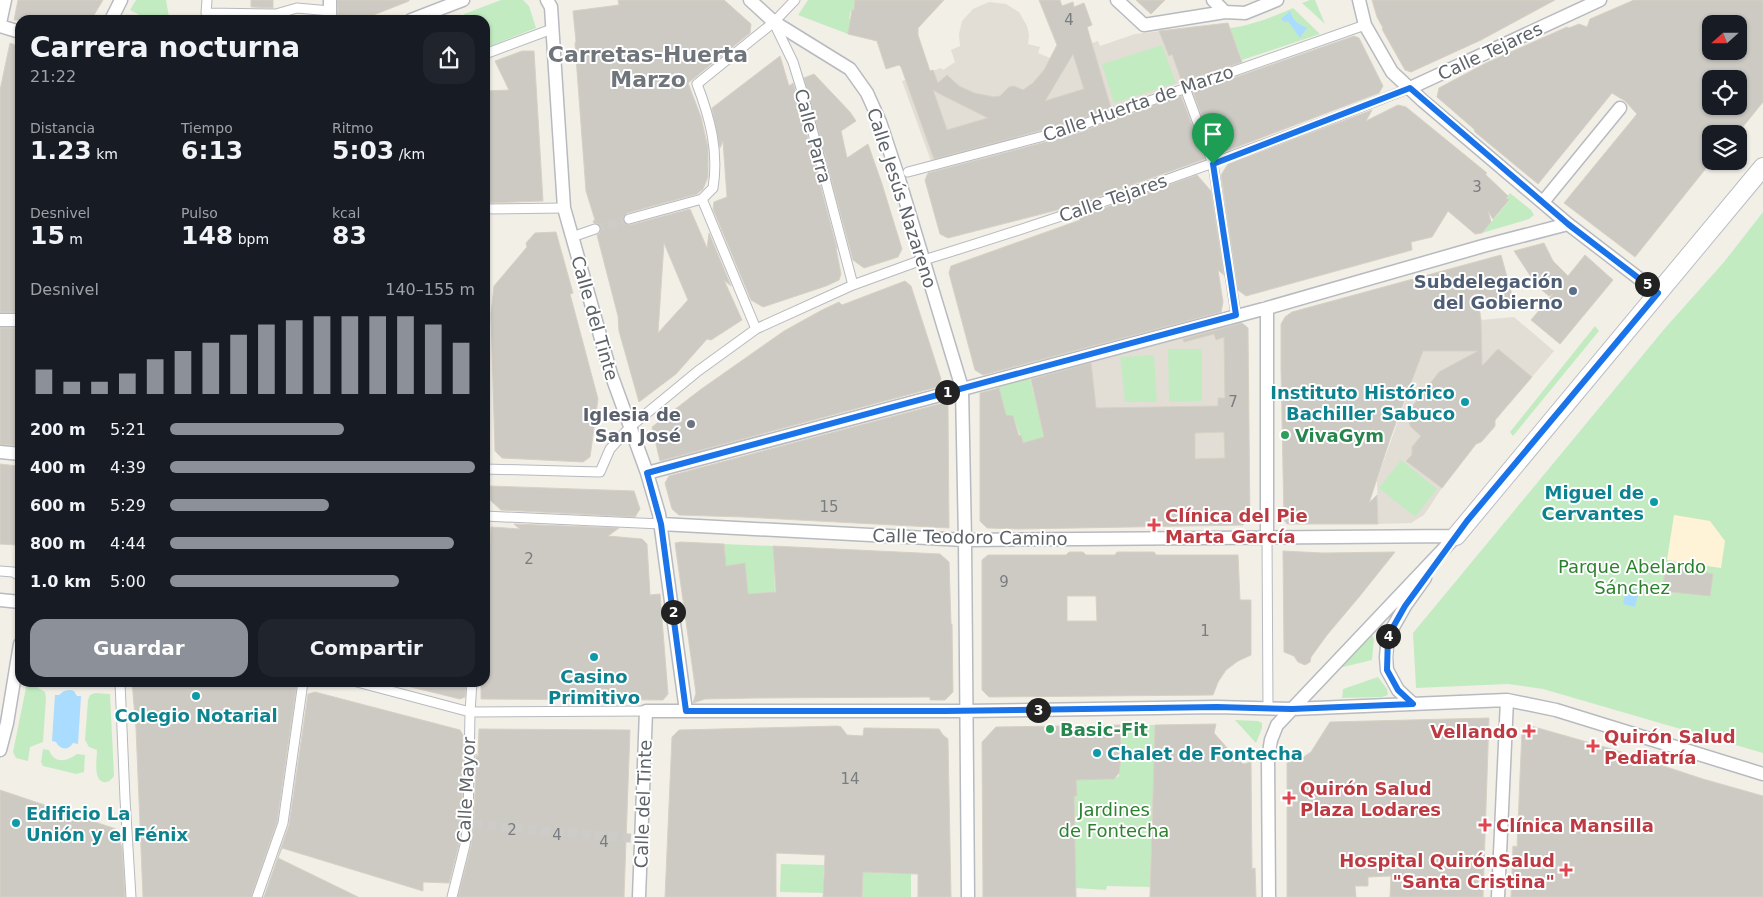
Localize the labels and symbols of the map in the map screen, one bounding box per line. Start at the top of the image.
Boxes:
house number: 4 [1064,11,1074,29]
north arrow [1702,15,1748,60]
street label: Calle Tejares [1434,18,1546,84]
district label: Carretas-Huerta Marzo [548,42,748,92]
street label: Calle Huerta de Marzo [1040,60,1236,146]
street label: Calle Parra [790,86,836,186]
street label: Calle Jesús Nazareno [863,105,941,291]
pin [1192,113,1234,164]
street label: Calle Tejares [1056,170,1170,226]
house number: 3 [1472,178,1482,196]
street label: Calle del Tinte [567,253,623,383]
place label: Subdelegación del Gobierno [1414,271,1563,313]
pin: 5 [1634,272,1660,296]
marker: Subdelegación del Gobierno [1567,285,1579,297]
pin: 1 [934,380,960,404]
place label: Instituto Histórico Bachiller Sabuco [1270,382,1455,424]
house number: 7 [1228,393,1238,411]
marker: Instituto Histórico Bachiller Sabuco [1459,396,1471,408]
place label: Iglesia de San José [583,404,681,446]
marker: Iglesia de San José [685,418,697,430]
place label: VivaGym [1295,425,1384,446]
marker: VivaGym [1279,429,1291,441]
place label: Miguel de Cervantes [1541,482,1644,524]
marker: Miguel de Cervantes [1648,496,1660,508]
house number: 15 [819,498,839,516]
place label: Clínica del Pie Marta García [1165,505,1308,547]
marker: Clínica del Pie Marta García [1147,518,1161,532]
street label: Calle Teodoro Camino [872,525,1068,549]
house number: 2 [524,550,534,568]
park label: Parque Abelardo Sánchez [1558,556,1706,598]
house number: 9 [999,573,1009,591]
pin: 2 [660,600,686,624]
house number: 1 [1200,622,1210,640]
pin: 4 [1376,624,1400,648]
marker: Casino Primitivo [588,651,600,663]
place label: Casino Primitivo [548,666,640,708]
marker: Colegio Notarial [190,690,202,702]
pin: 3 [1026,698,1050,722]
place label: Colegio Notarial [114,705,278,726]
place label: Basic-Fit [1060,719,1148,740]
place label: Vellando [1430,721,1518,742]
marker: Basic-Fit [1044,723,1056,735]
marker: Vellando [1522,724,1536,738]
place label: Quirón Salud Pediatría [1604,726,1736,768]
street label: Calle Mayor [453,736,479,843]
street label: Calle del Tinte [630,739,656,869]
marker: Quirón Salud Pediatría [1586,739,1600,753]
place label: Chalet de Fontecha [1107,743,1303,764]
marker: Chalet de Fontecha [1091,747,1103,759]
house number: 14 [840,770,860,788]
place label: Quirón Salud Plaza Lodares [1300,778,1441,820]
marker: Quirón Salud Plaza Lodares [1282,791,1296,805]
park label: Jardines de Fontecha [1059,799,1169,841]
place label: Edificio La Unión y el Fénix [26,803,188,845]
place label: Clínica Mansilla [1496,815,1654,836]
marker: Edificio La Unión y el Fénix [10,817,22,829]
marker: Clínica Mansilla [1478,818,1492,832]
house number: 2 [507,821,517,839]
house number: 4 [552,826,562,844]
house number: 4 [599,833,609,851]
place label: Hospital QuirónSalud "Santa Cristina" [1339,850,1555,892]
marker: Hospital QuirónSalud "Santa Cristina" [1559,863,1573,877]

